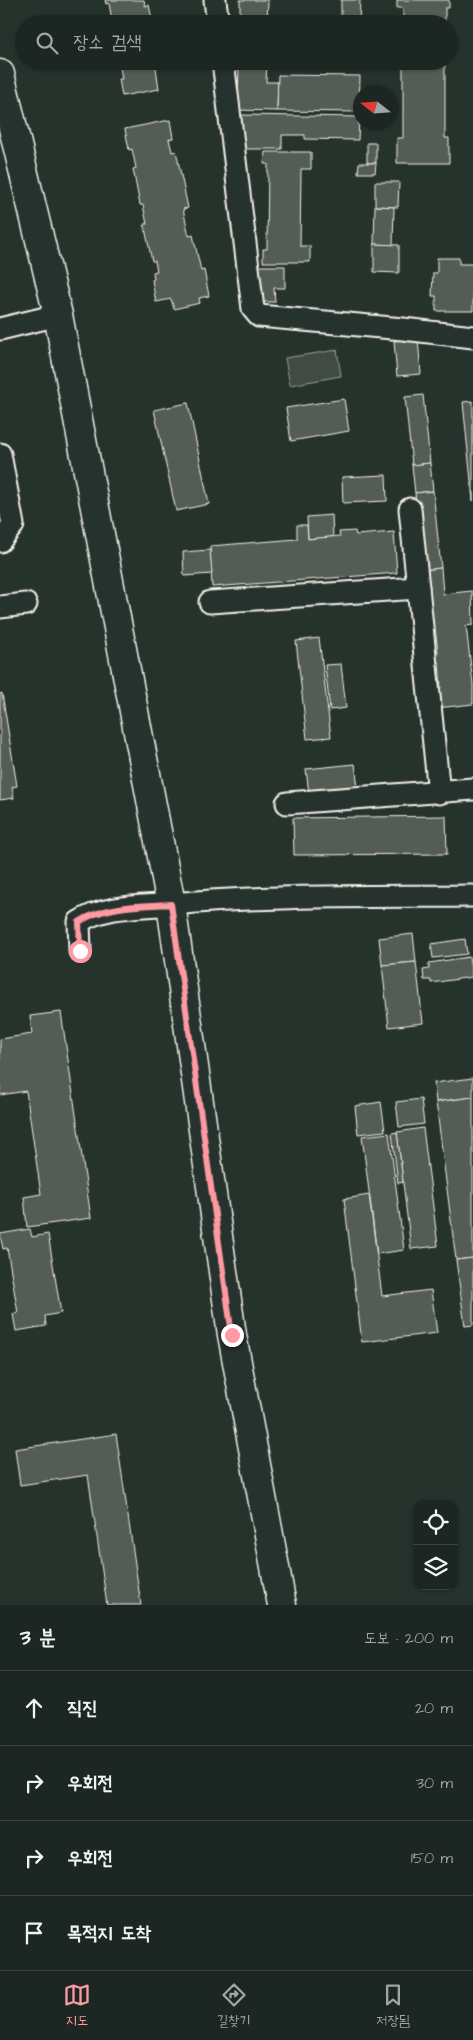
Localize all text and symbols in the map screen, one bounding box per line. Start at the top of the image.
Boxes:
search box [15,15,458,70]
icon: search [33,29,61,57]
text: 장소 검색 [73,29,142,56]
north arrow [353,85,398,130]
route start [69,940,92,963]
route end [221,1324,244,1347]
map controls [413,1500,458,1590]
button: locate [413,1500,458,1545]
button: layers [413,1545,458,1590]
text: 3 분 [20,1623,56,1652]
text: 도보 · 200 m [364,1627,453,1649]
icon: ahead [20,1694,48,1722]
text: 직진 [67,1695,98,1722]
text: 20 m [415,1697,453,1719]
icon: right [20,1769,48,1797]
text: 우회전 [67,1770,113,1797]
text: 30 m [416,1772,453,1794]
icon: right [20,1844,48,1872]
text: 우회전 [67,1845,113,1872]
text: 150 m [411,1847,453,1869]
icon: arrive [20,1919,48,1947]
text: 목적지 도착 [67,1920,151,1947]
tab: 지도 [63,1981,91,2031]
tab: 길찾기 [217,1981,250,2031]
tab: 저장됨 [376,1981,410,2031]

